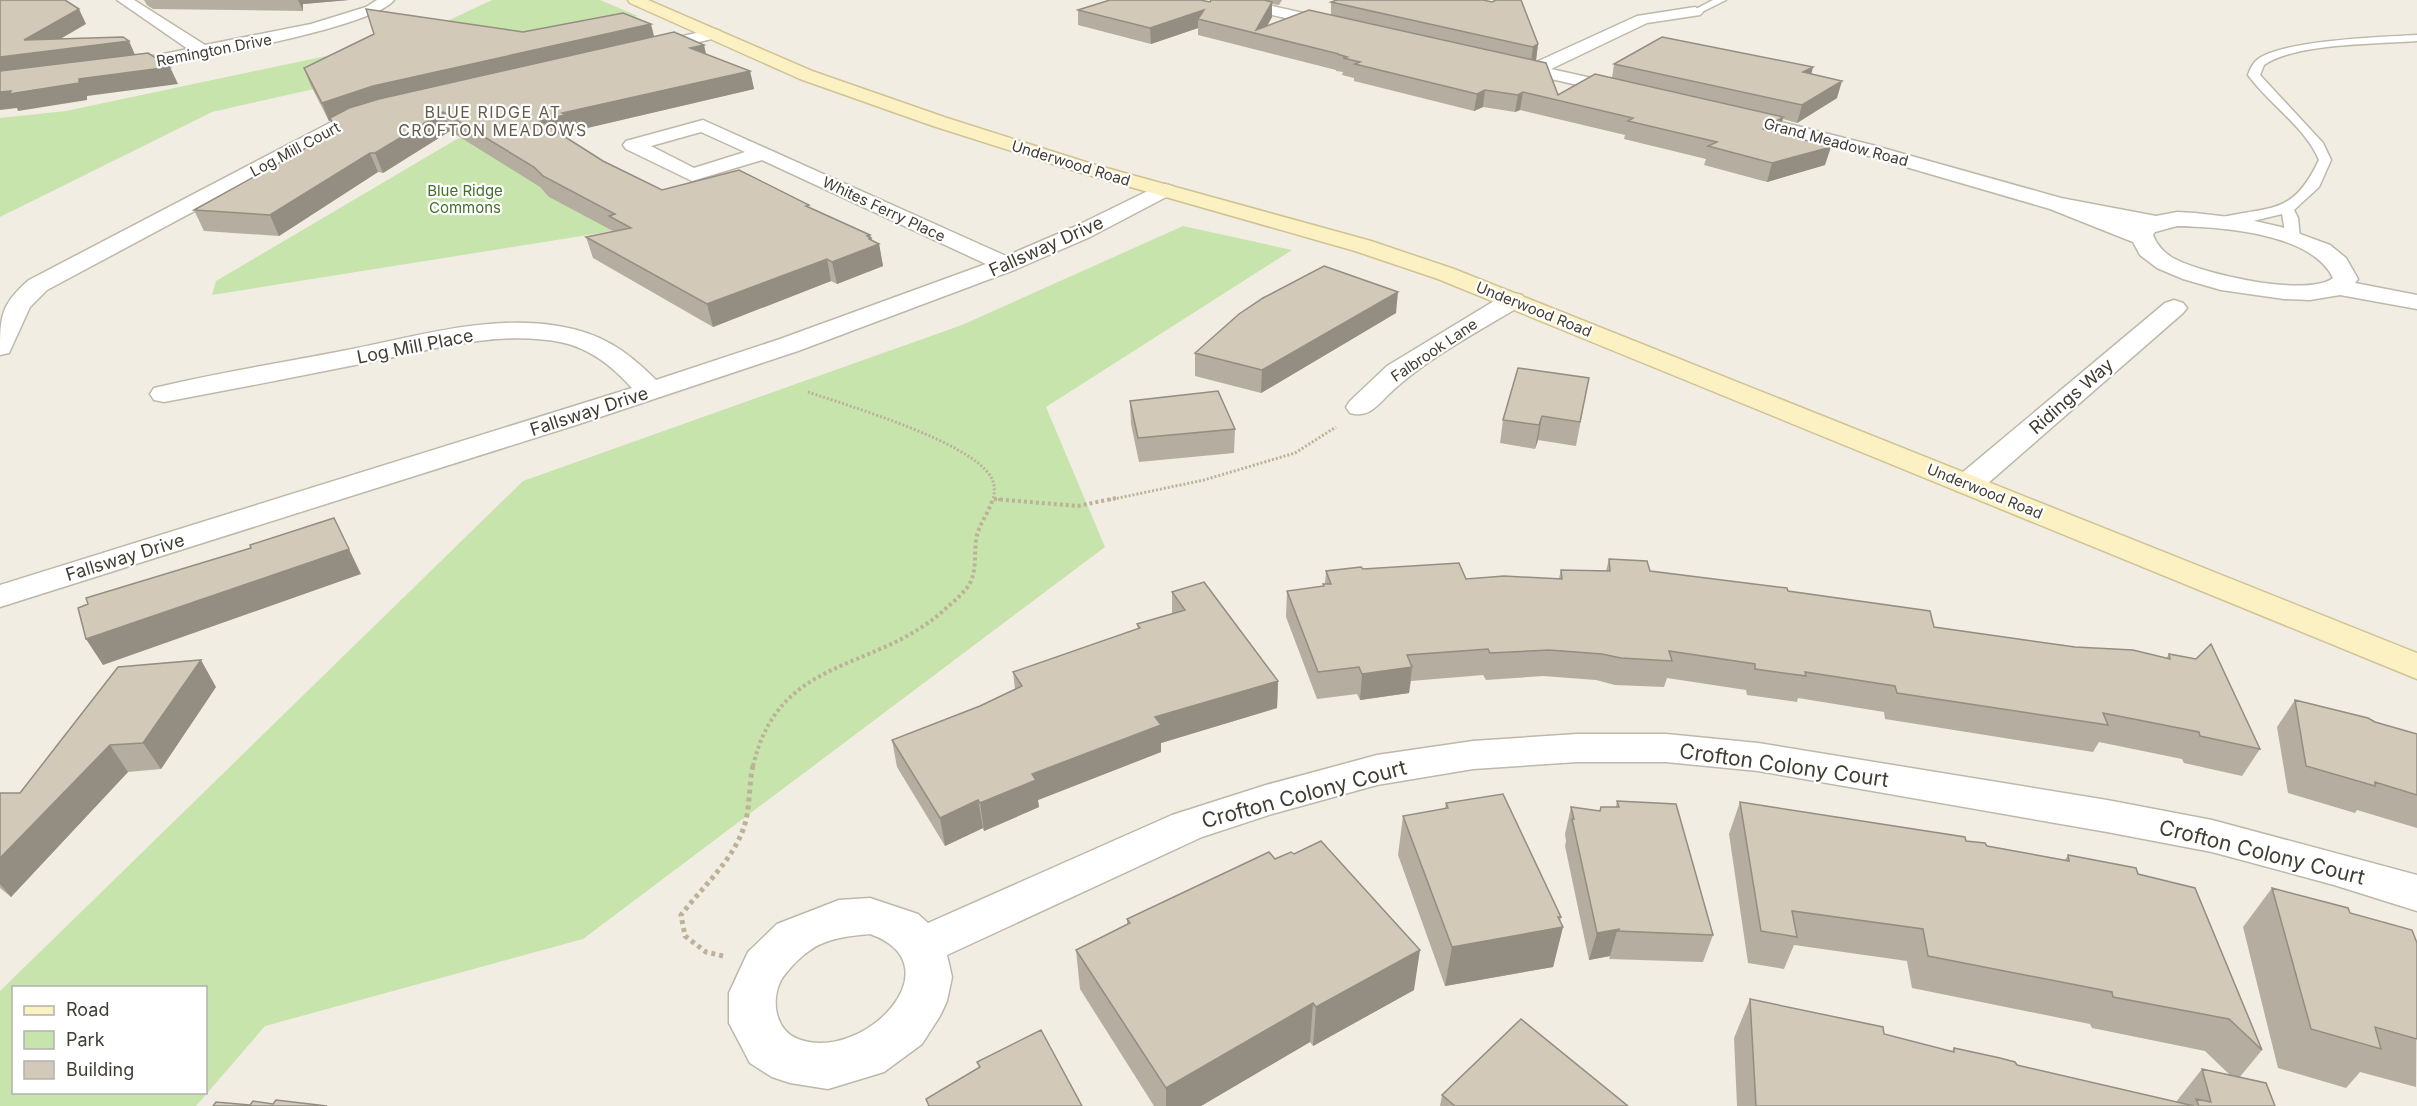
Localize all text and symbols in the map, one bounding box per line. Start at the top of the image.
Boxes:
street label: Remington Drive [155,30,273,70]
district label: BLUE RIDGE AT CROFTON MEADOWS [398,102,588,140]
street label: Grand Meadow Road [1762,114,1910,170]
street label: Log Mill Court [247,117,343,181]
street label: Underwood Road [1009,136,1133,190]
street label: Whites Ferry Place [820,172,948,246]
park label: Blue Ridge Commons [427,181,503,217]
street label: Fallsway Drive [986,211,1106,281]
street label: Underwood Road [1473,277,1595,341]
street label: Falbrook Lane [1387,314,1481,386]
street label: Log Mill Place [355,324,475,368]
street label: Ridings Way [2025,354,2117,438]
street label: Fallsway Drive [527,382,651,440]
street label: Underwood Road [1924,459,2046,523]
street label: Fallsway Drive [63,529,187,585]
street label: Crofton Colony Court [1678,738,1890,792]
street label: Crofton Colony Court [1199,755,1409,833]
street label: Crofton Colony Court [2157,814,2368,890]
legend [12,986,207,1094]
text: Road [66,999,109,1020]
text: Park [66,1029,105,1050]
text: Building [66,1059,134,1080]

